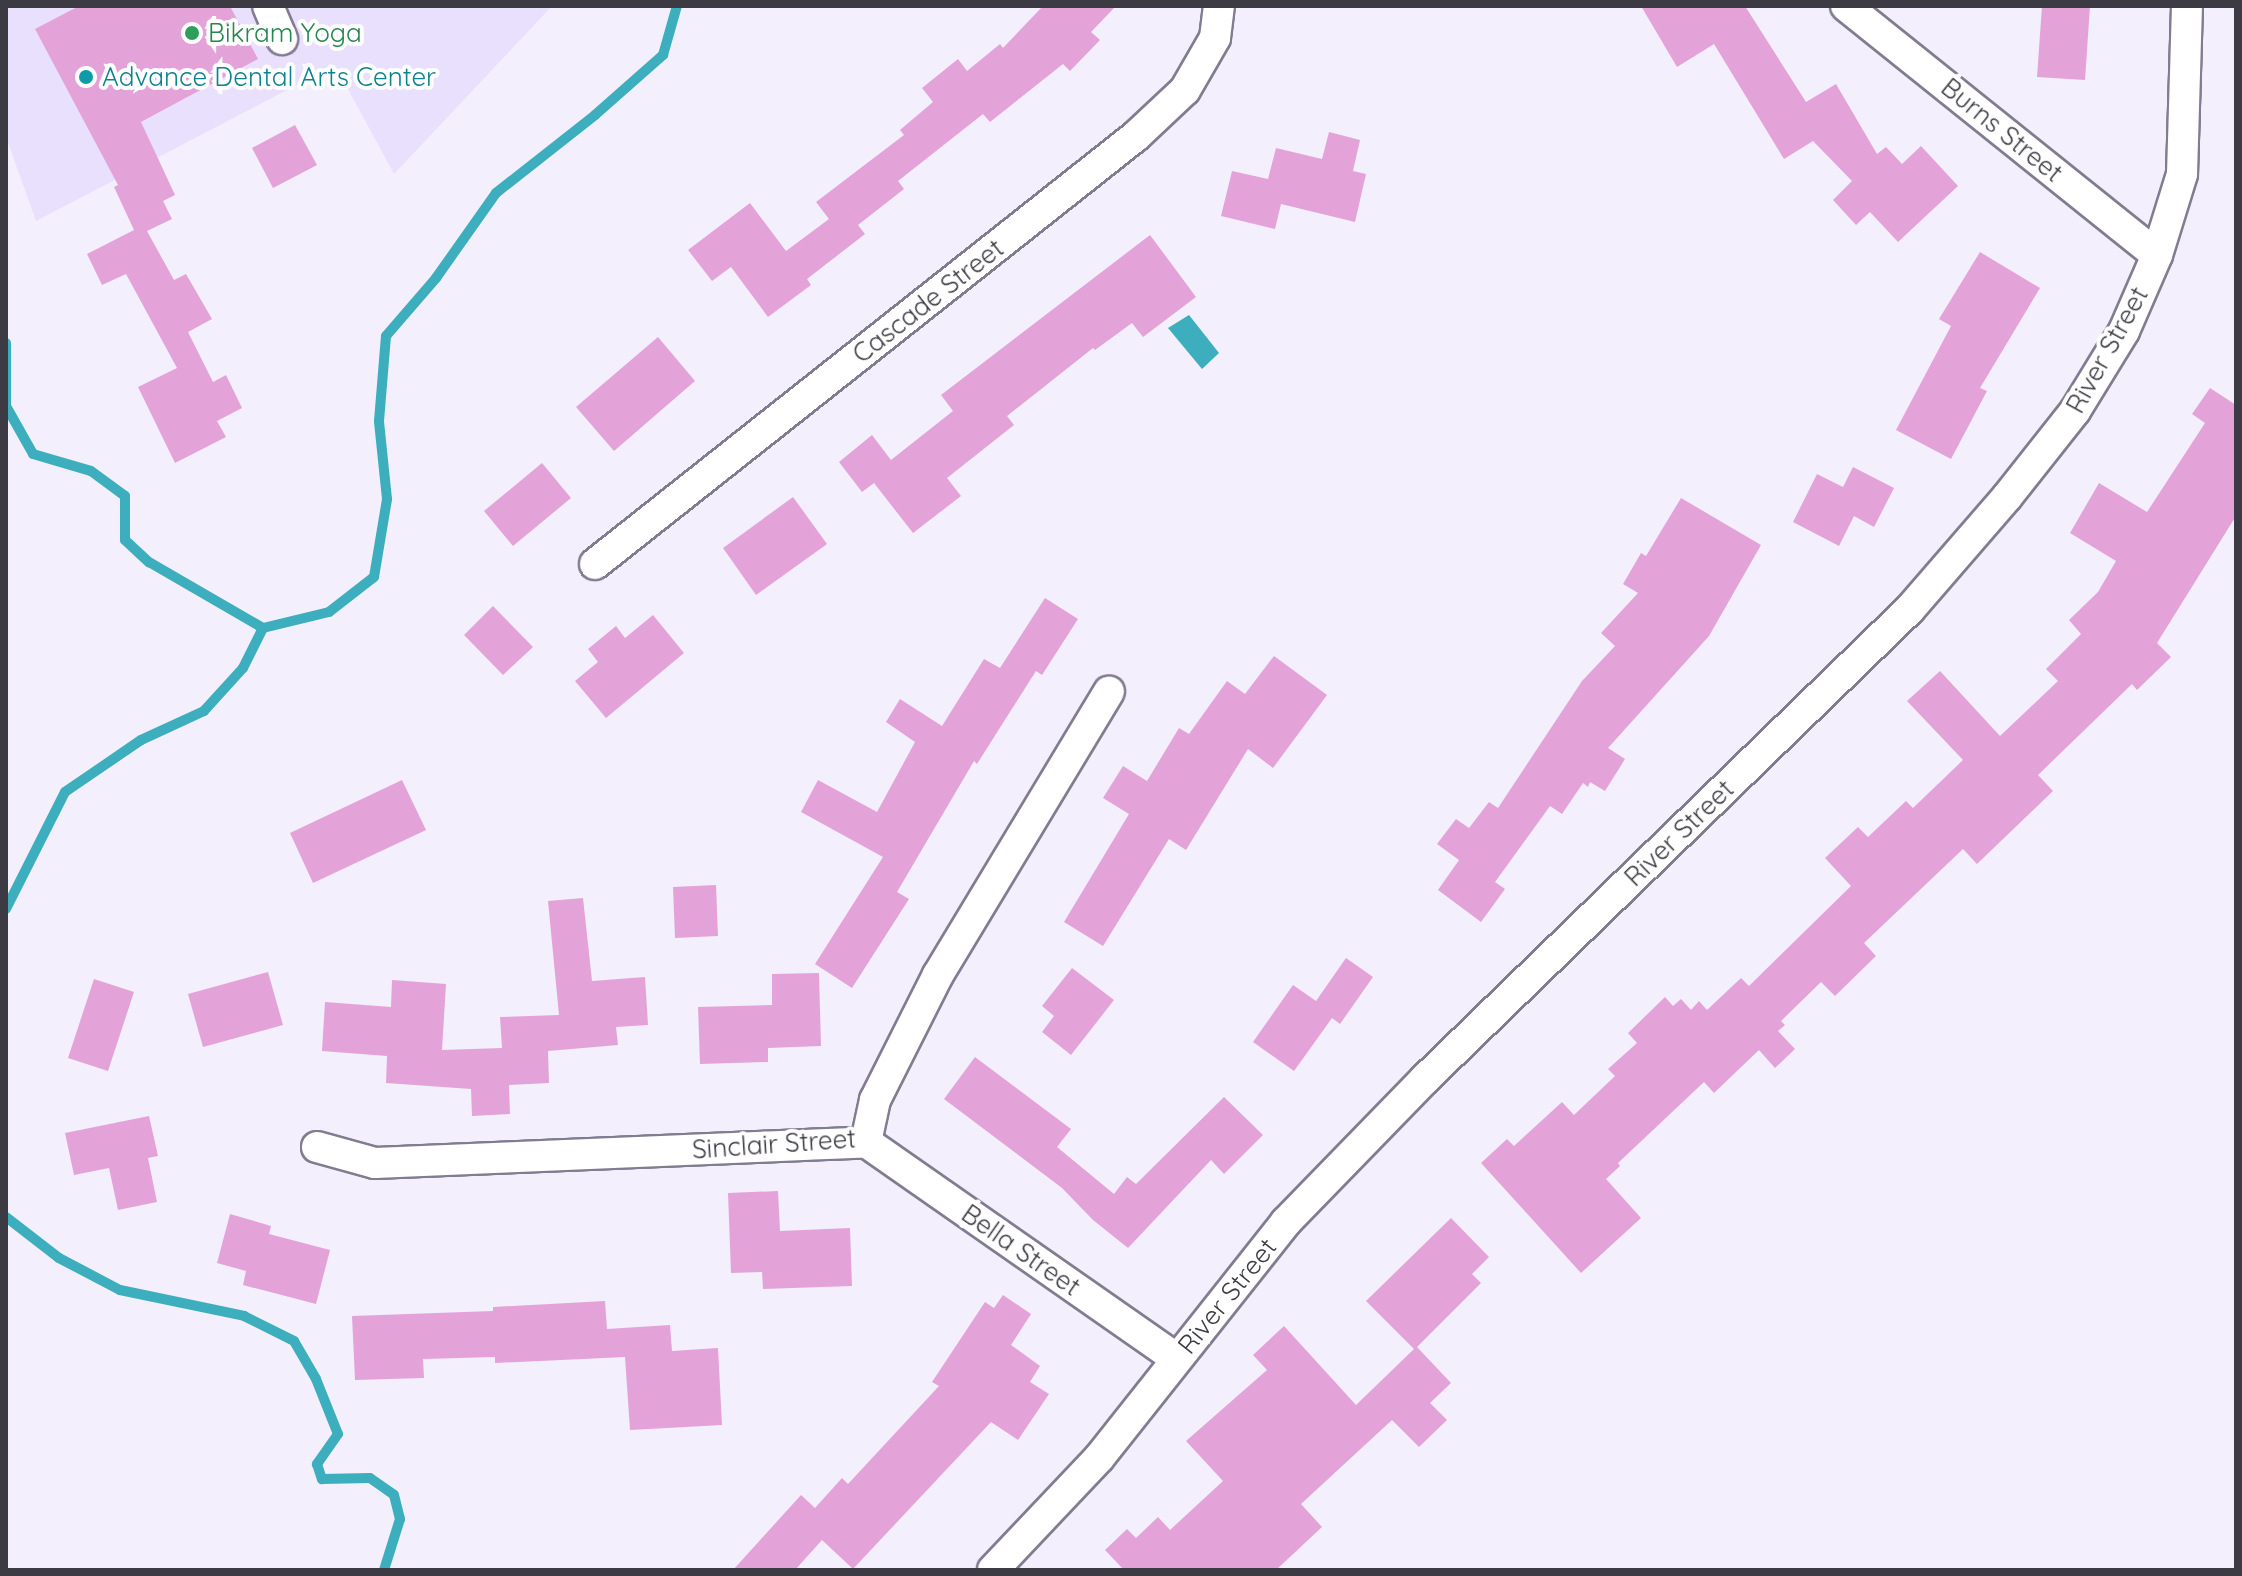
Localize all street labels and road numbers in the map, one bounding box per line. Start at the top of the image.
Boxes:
street label: Burns Street [1935,72,2069,188]
street label: Cascade Street [846,232,1010,370]
street label: River Street [2060,281,2154,419]
street label: River Street [1618,773,1740,893]
street label: Sinclair Street [691,1123,857,1165]
street label: Bella Street [956,1198,1086,1302]
street label: River Street [1171,1232,1283,1360]

